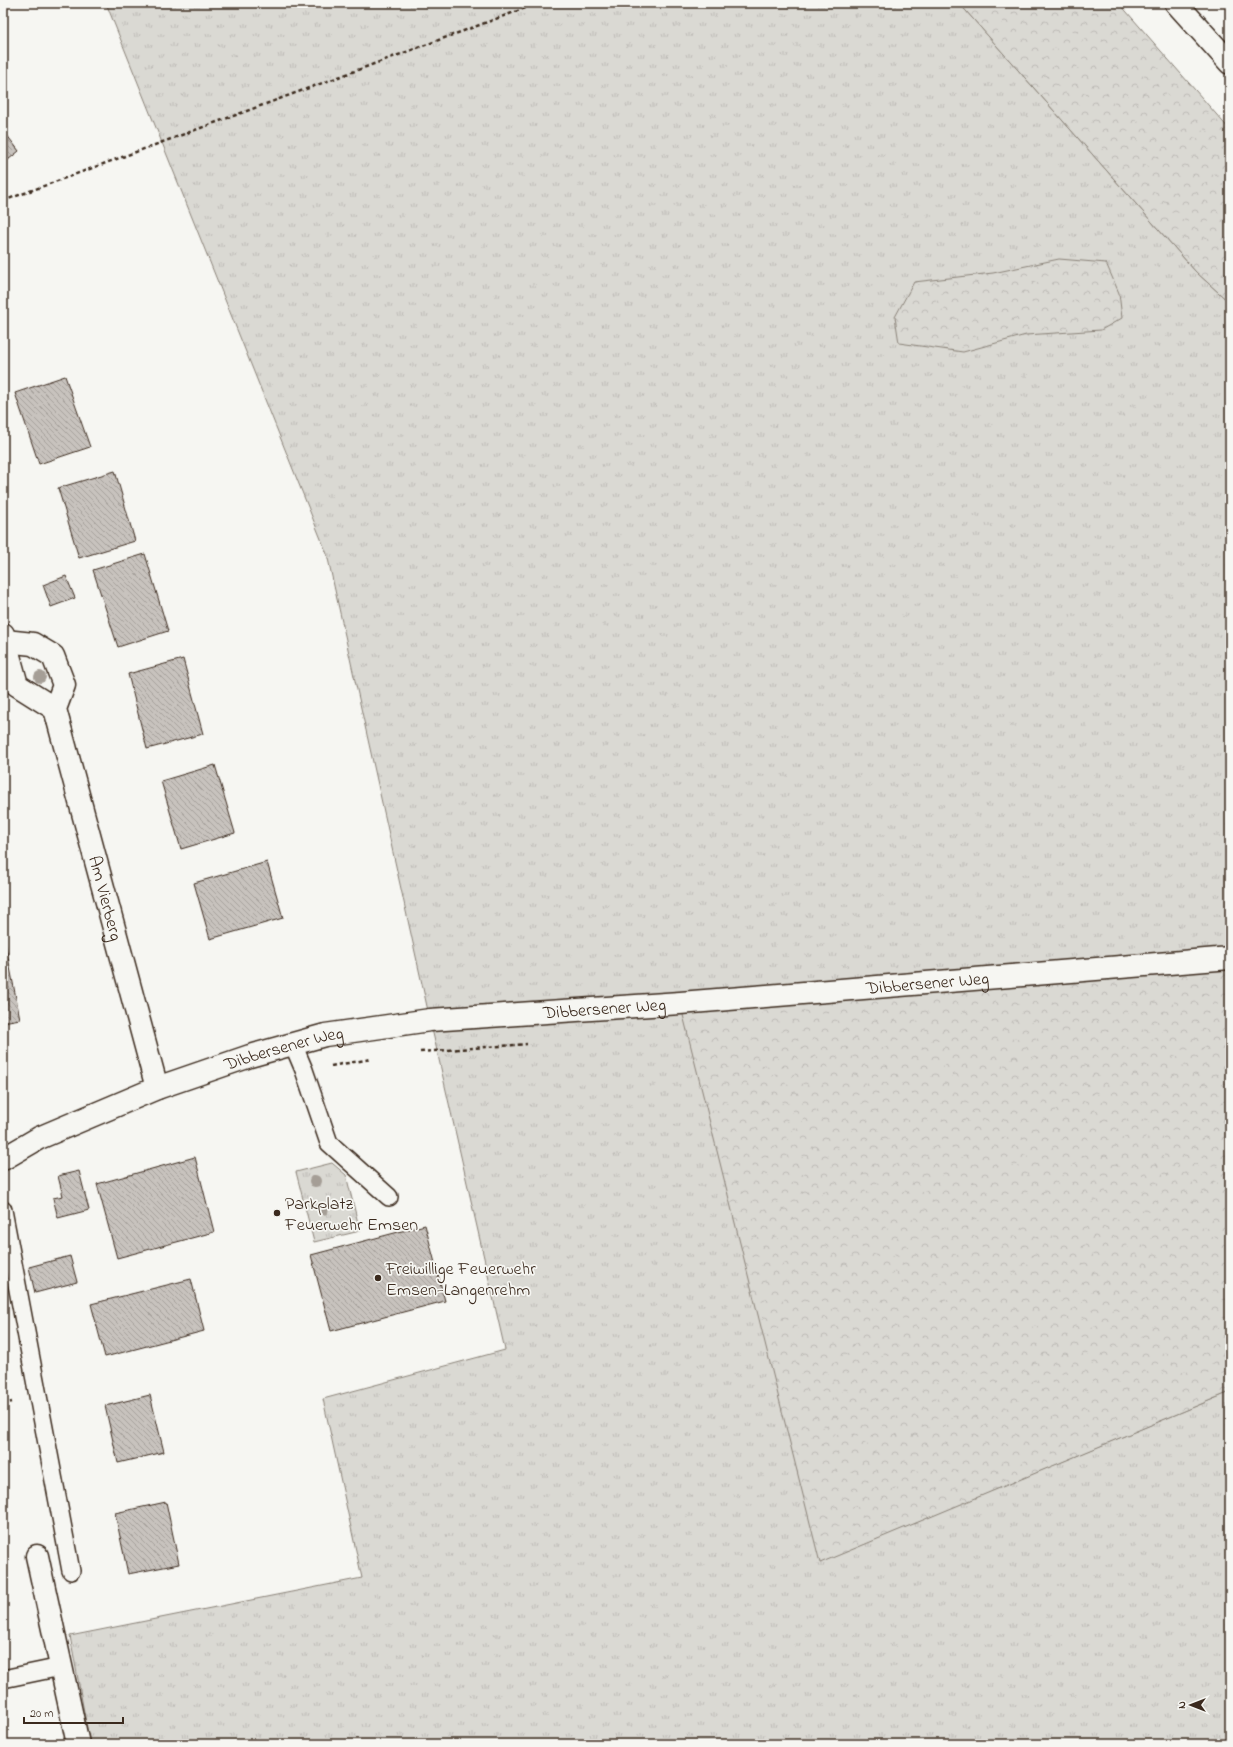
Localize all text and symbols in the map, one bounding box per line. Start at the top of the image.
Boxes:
street label: Am Vierberg [80,853,128,944]
street label: Dibbersener Weg [864,967,990,1003]
street label: Dibbersener Weg [541,993,667,1027]
street label: Dibbersener Weg [220,1021,346,1079]
place label: Parkplatz Feuerwehr Emsen [284,1192,418,1239]
marker: Parkplatz Feuerwehr Emsen [272,1208,282,1218]
place label: Freiwillige Feuerwehr Emsen-Langenrehm [385,1257,536,1305]
marker: Freiwillige Feuerwehr Emsen-Langenrehm [373,1273,383,1283]
north arrow [1171,1685,1211,1725]
scale bar [24,1699,123,1725]
text: N [1174,1701,1190,1709]
text: 20 m [30,1705,53,1723]

